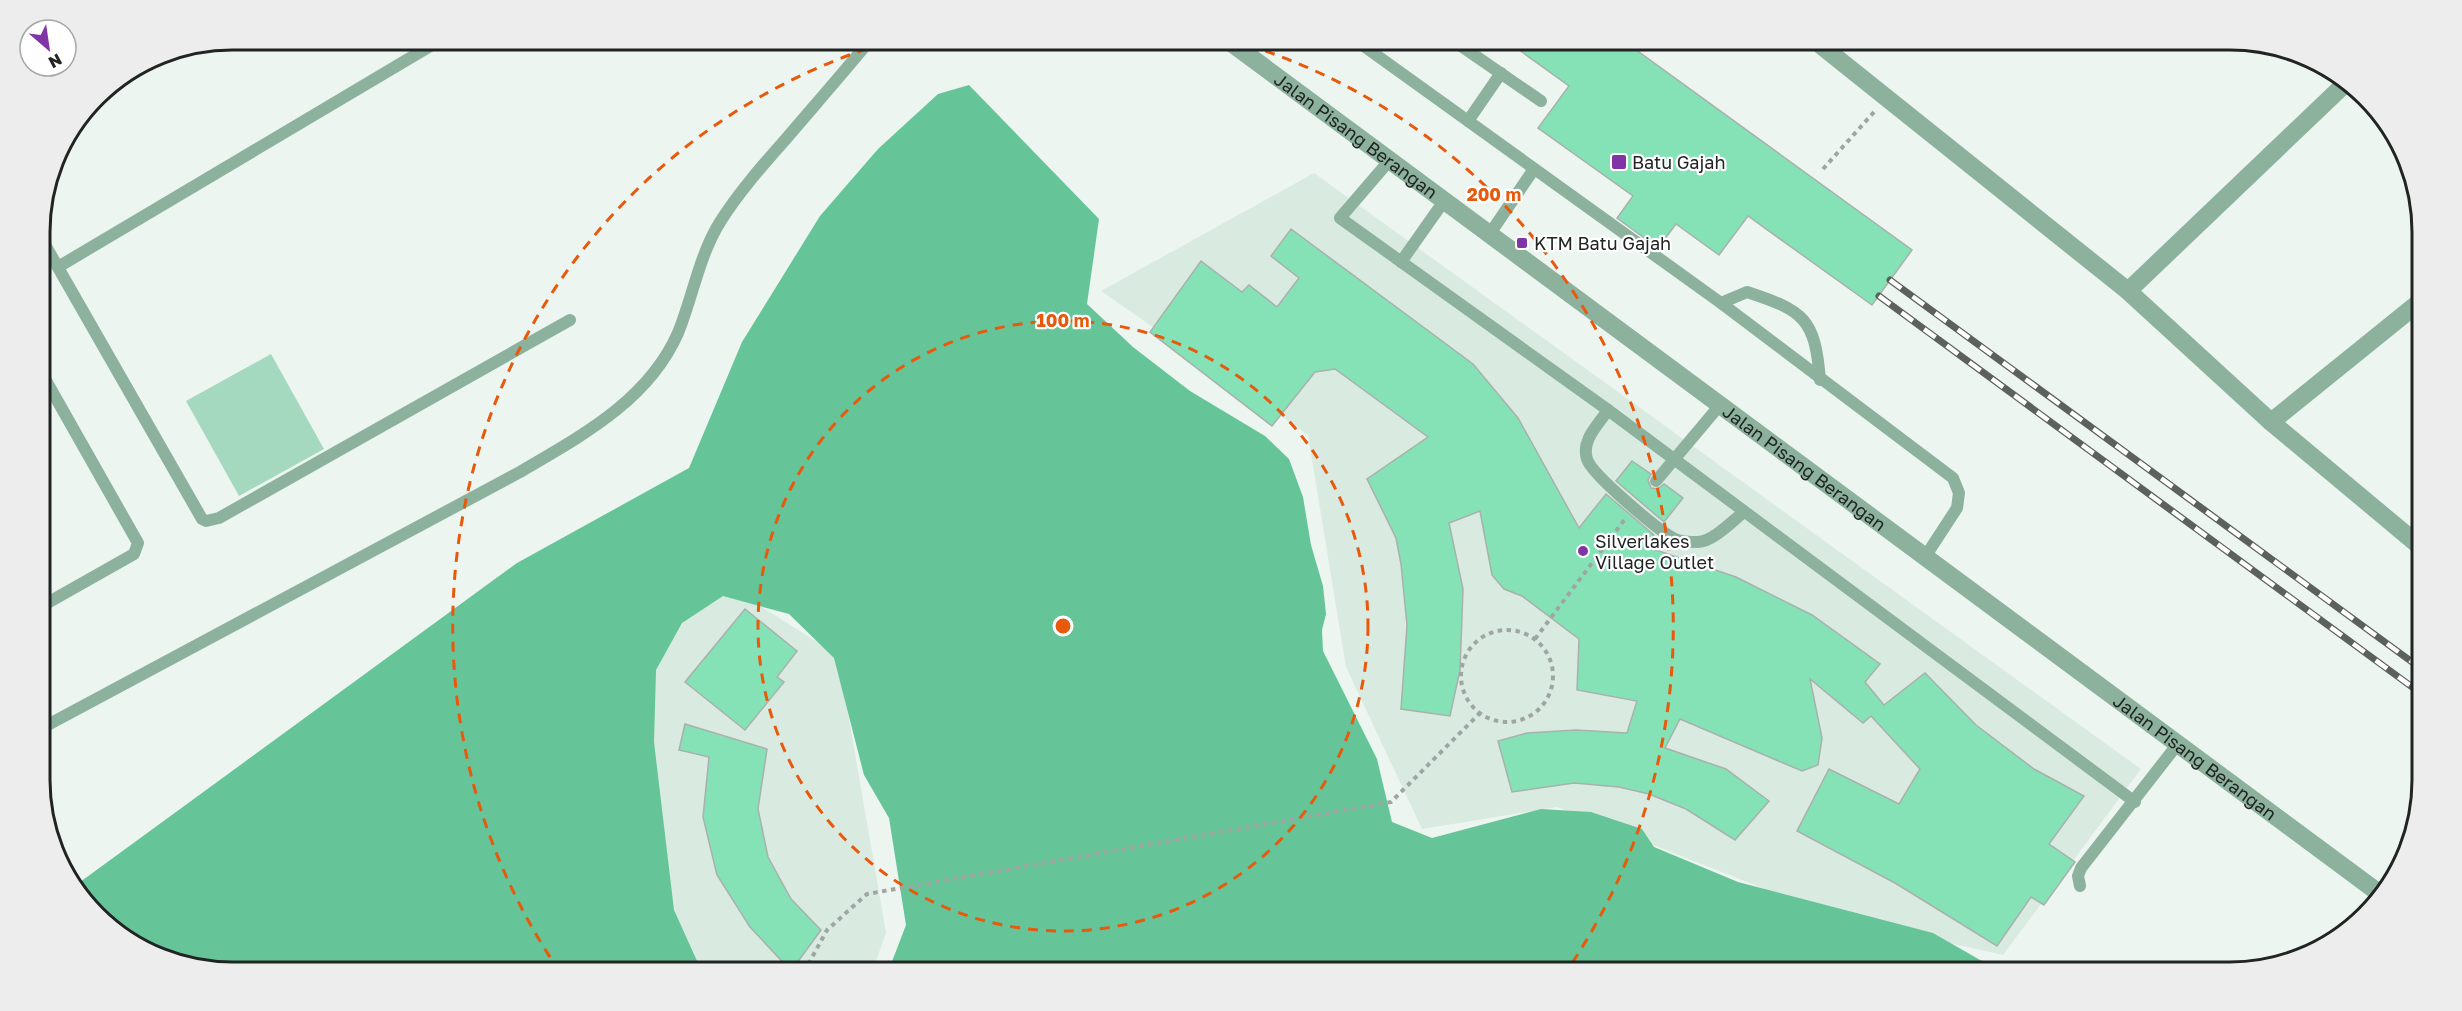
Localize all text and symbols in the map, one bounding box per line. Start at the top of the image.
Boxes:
north arrow [18,18,78,78]
text: N [45,49,65,73]
street label: Jalan Pisang Berangan [1270,68,1442,203]
place label: Batu Gajah [1632,151,1726,173]
marker: Batu Gajah [1610,153,1628,171]
text: 200 m [1467,183,1521,205]
place label: KTM Batu Gajah [1534,232,1671,254]
marker: KTM Batu Gajah [1515,236,1529,250]
text: 100 m [1037,309,1089,331]
street label: Jalan Pisang Berangan [1719,400,1891,535]
place label: Silverlakes Village Outlet [1595,530,1714,573]
marker: Silverlakes Village Outlet [1576,544,1590,558]
centre of rings [1053,616,1073,636]
street label: Jalan Pisang Berangan [2109,689,2281,824]

